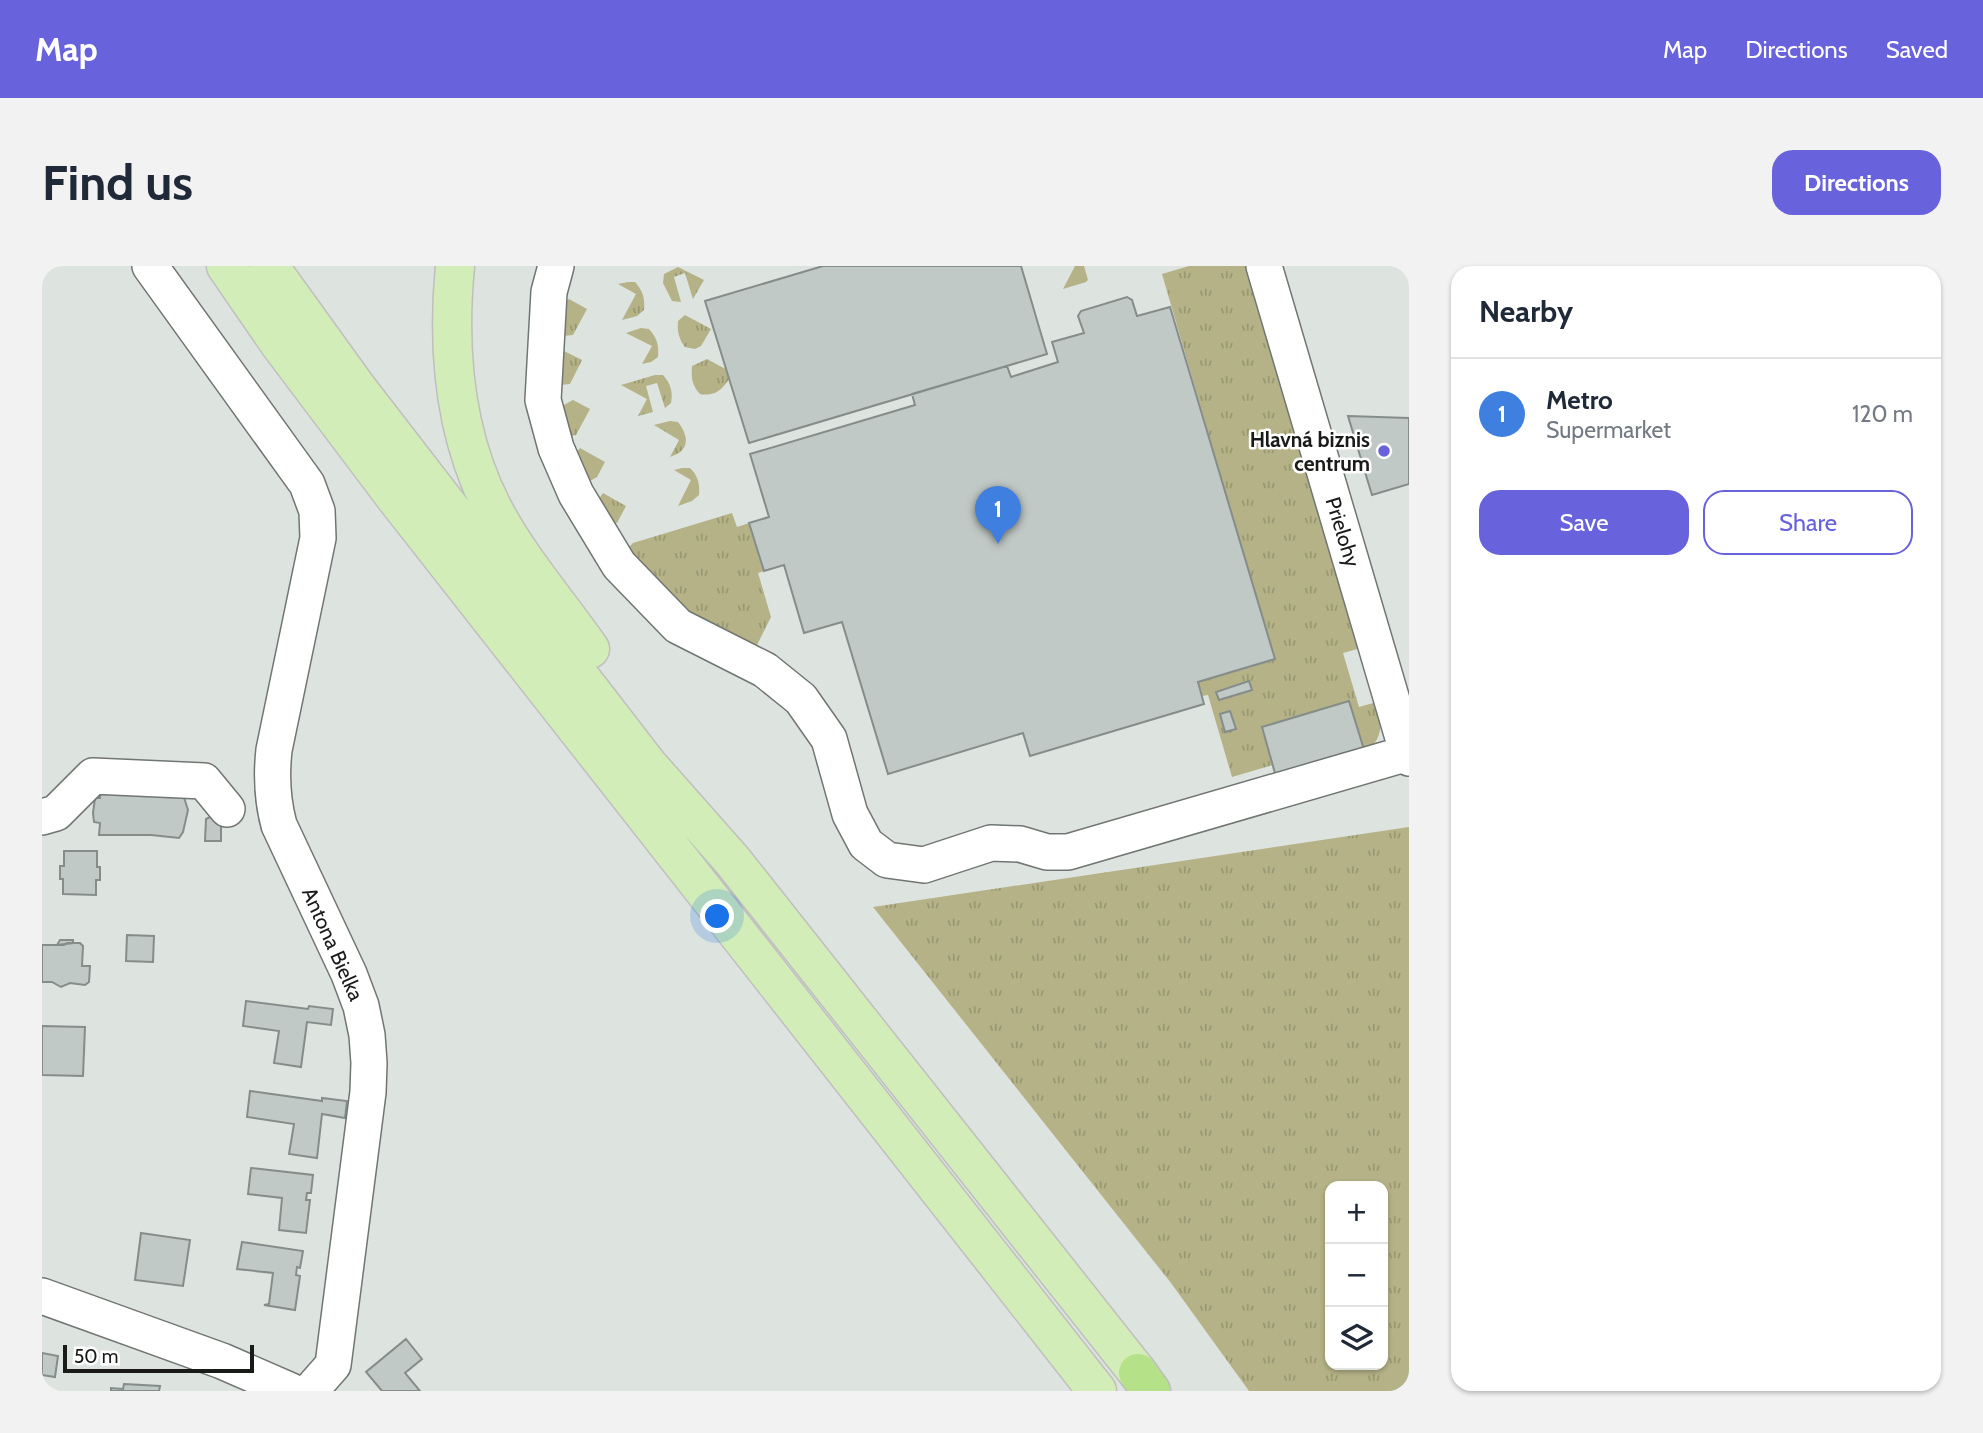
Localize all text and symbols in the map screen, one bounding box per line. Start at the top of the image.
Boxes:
text: Map [35,29,98,69]
text: Map [1663,35,1707,64]
text: Directions [1745,35,1848,64]
text: Saved [1886,35,1948,64]
button: Directions [1772,150,1941,215]
text: Find us [42,153,193,212]
text: Nearby [1479,293,1573,330]
text: Metro [1546,384,1613,416]
text: 1 [1498,400,1506,428]
text: 120 m [1852,400,1913,428]
text: Supermarket [1546,416,1671,444]
place label: Hlavná biznis centrum [1250,427,1370,476]
marker: Hlavná biznis centrum [1376,443,1392,459]
pin: 1 [975,486,1021,544]
button: Save [1479,490,1689,555]
button: Share [1703,490,1913,555]
street label: Prielohy [1321,494,1366,570]
street label: Antona Bielka [297,883,369,1005]
your location [700,899,734,933]
map controls [1325,1181,1388,1370]
button: + [1325,1181,1388,1244]
button: − [1325,1244,1388,1307]
button: layers [1325,1307,1388,1370]
scale bar [63,1342,254,1374]
text: 50 m [74,1345,118,1368]

